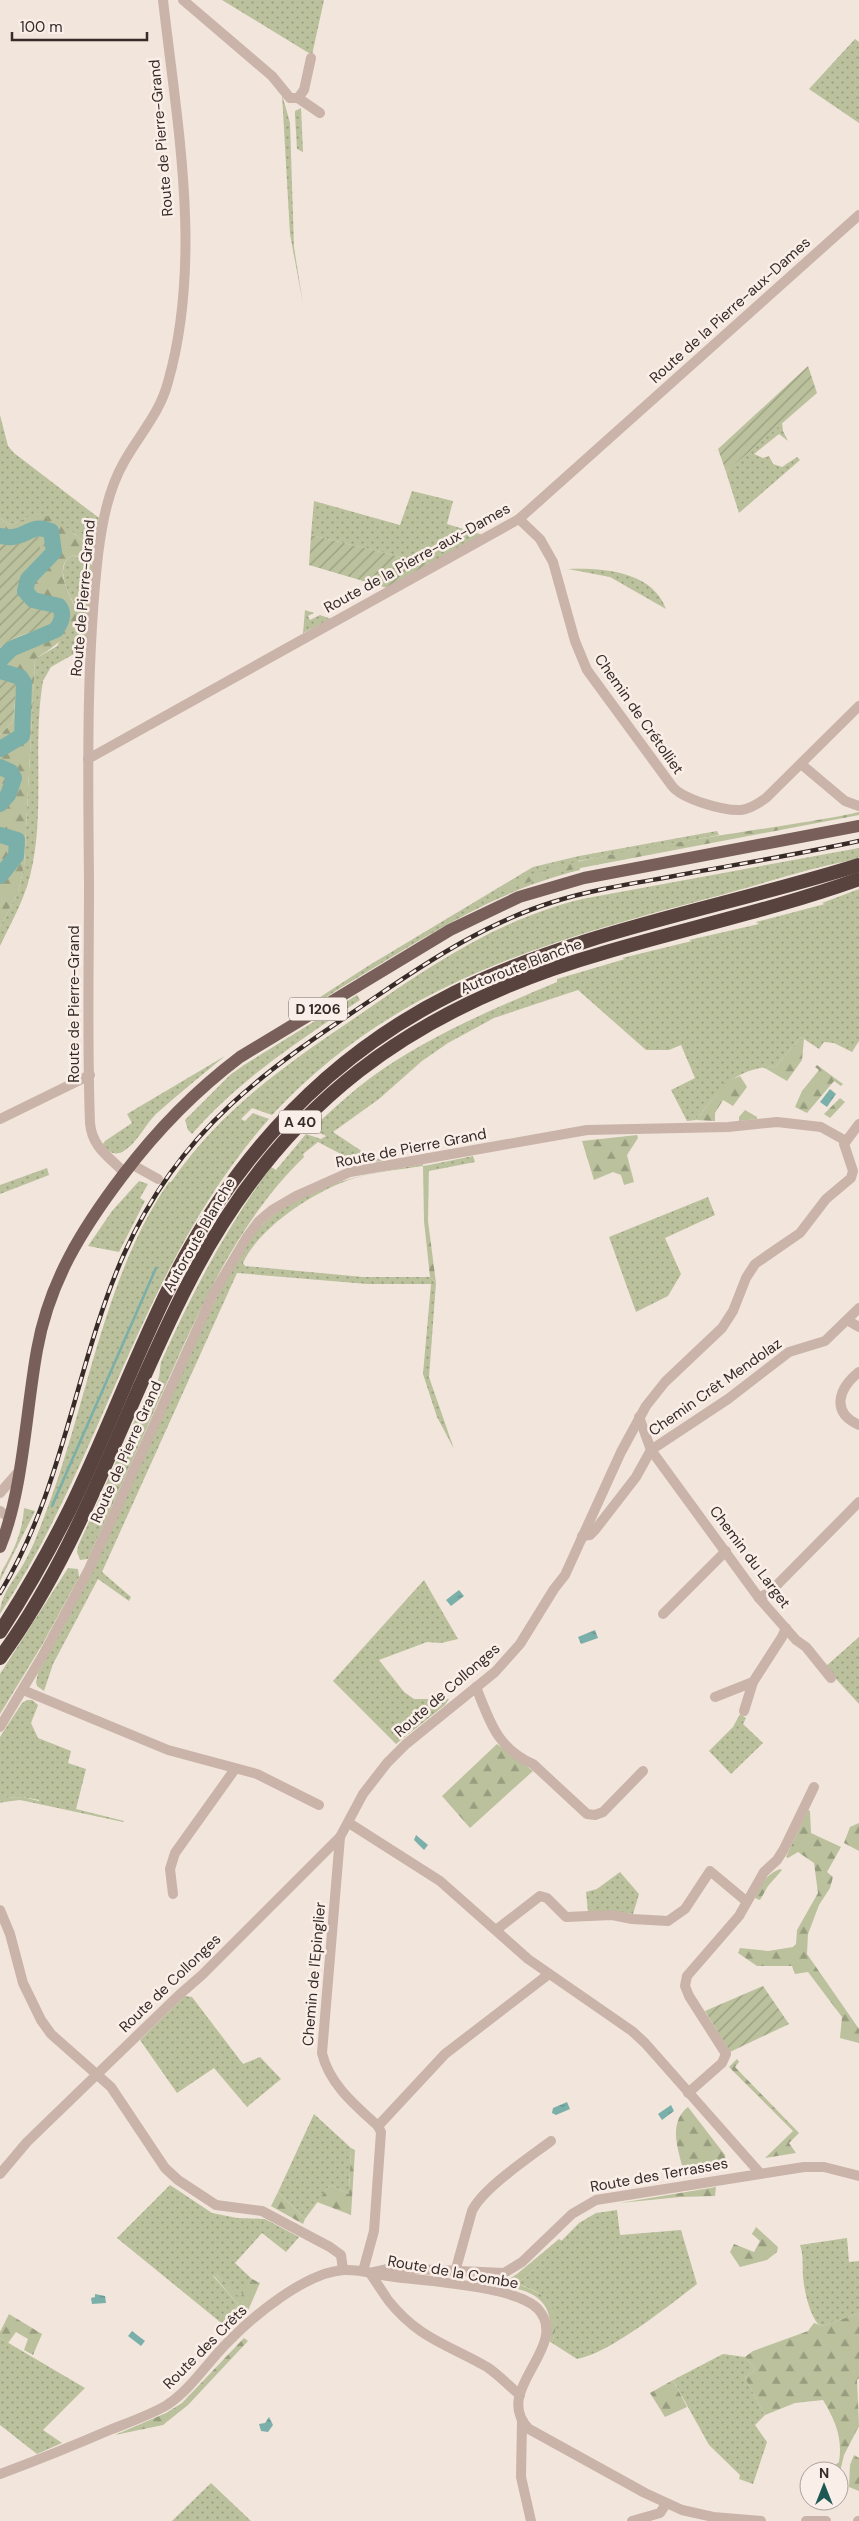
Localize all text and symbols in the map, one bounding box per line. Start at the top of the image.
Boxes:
scale bar [12,10,148,42]
text: 100 m [20,17,63,37]
street label: Route de Pierre-Grand [144,59,178,217]
street label: Route de la Pierre-aux-Dames [645,232,815,388]
street label: Route de la Pierre-aux-Dames [320,498,514,618]
street label: Route de Pierre-Grand [66,519,100,677]
street label: Chemin de Crétolliet [590,650,688,778]
street label: Route de Pierre-Grand [64,925,84,1083]
street label: Autoroute Blanche [457,934,585,998]
road number: D 1206 [289,998,347,1021]
road number: A 40 [279,1110,321,1134]
street label: Route de Pierre Grand [334,1124,488,1172]
street label: Autoroute Blanche [158,1174,240,1296]
street label: Chemin Crêt Mendolaz [645,1333,786,1441]
street label: Route de Pierre Grand [86,1378,166,1526]
street label: Chemin du Larget [705,1502,795,1612]
street label: Route de Collonges [390,1638,504,1742]
street label: Chemin de l'Epinglier [298,1901,330,2047]
street label: Route de Collonges [115,1929,225,2037]
street label: Route des Terrasses [589,2153,729,2197]
street label: Route de la Combe [386,2251,520,2293]
street label: Route des Crêts [159,2301,251,2393]
north arrow [799,2461,849,2511]
text: N [819,2464,829,2482]

